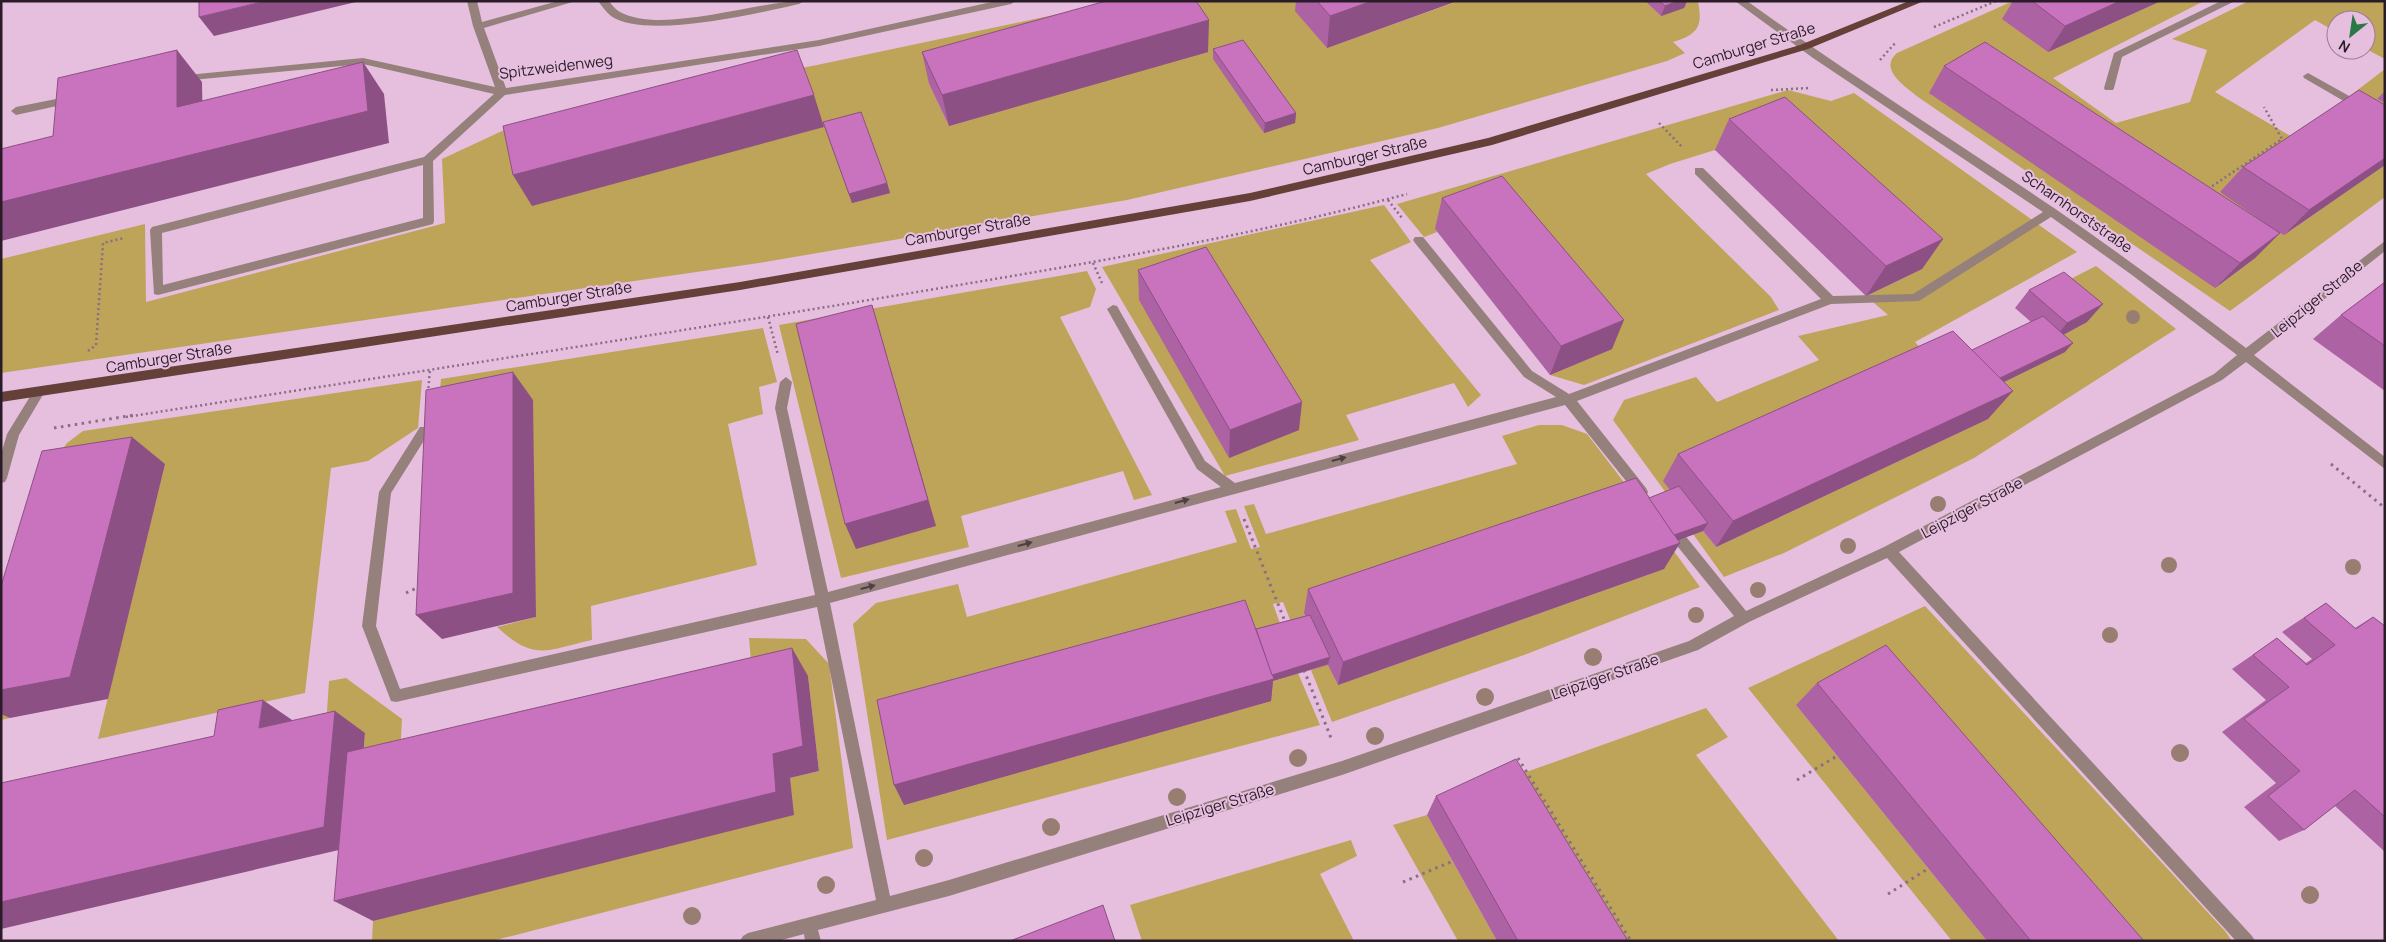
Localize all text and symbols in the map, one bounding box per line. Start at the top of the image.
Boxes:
north arrow [2326,10,2376,60]
street label: Camburger Straße [1690,17,1818,74]
text: N [2335,36,2353,57]
street label: Spitzweidenweg [498,49,614,84]
street label: Camburger Straße [1301,131,1429,180]
street label: Scharnhorststraße [2018,165,2137,258]
street label: Camburger Straße [903,208,1033,251]
street label: Leipziger Straße [2266,255,2367,342]
street label: Camburger Straße [504,276,634,317]
street label: Camburger Straße [104,337,234,378]
one-way arrow [1331,455,1346,463]
street label: Leipziger Straße [1917,472,2027,543]
one-way arrow [1174,497,1189,505]
one-way arrow [1018,540,1033,548]
one-way arrow [861,583,876,591]
street label: Leipziger Straße [1548,648,1662,705]
street label: Leipziger Straße [1163,778,1277,831]

